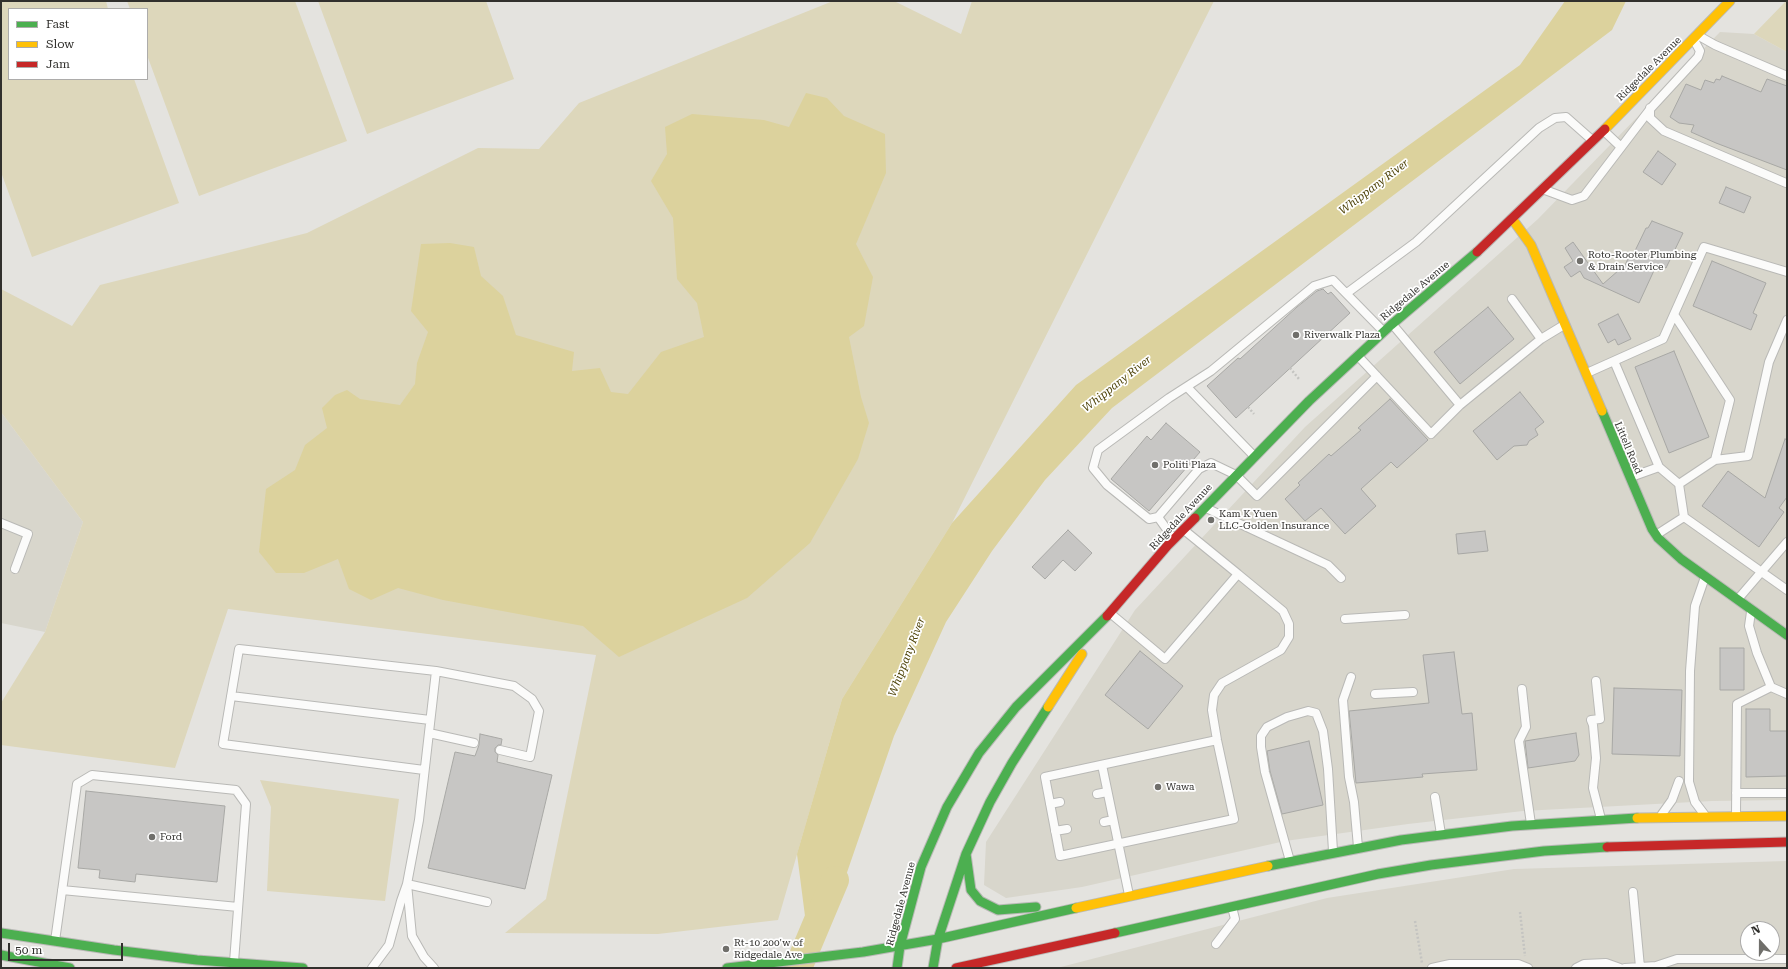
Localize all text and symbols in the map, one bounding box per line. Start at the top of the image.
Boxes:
legend [8,8,148,80]
text: Fast [46,17,69,31]
street label: Ridgedale Avenue [1614,34,1684,104]
text: Slow [46,37,74,51]
text: Jam [46,57,70,71]
water label: Whippany River [1337,157,1411,217]
place label: Roto-Rooter Plumbing & Drain Service [1588,249,1696,272]
marker: Roto-Rooter Plumbing & Drain Service [1575,256,1585,266]
street label: Ridgedale Avenue [1378,259,1452,323]
place label: Riverwalk Plaza [1304,329,1380,341]
marker: Riverwalk Plaza [1291,330,1301,340]
water label: Whippany River [1080,353,1154,415]
street label: Littell Road [1612,420,1644,476]
place label: Politi Plaza [1163,459,1216,471]
marker: Politi Plaza [1150,460,1160,470]
street label: Ridgedale Avenue [1147,481,1215,553]
place label: Kam K Yuen LLC-Golden Insurance [1219,508,1329,532]
marker: Kam K Yuen LLC-Golden Insurance [1206,515,1216,525]
water label: Whippany River [886,616,928,698]
place label: Wawa [1166,781,1194,793]
marker: Wawa [1153,782,1163,792]
place label: Ford [160,831,182,843]
marker: Ford [147,832,157,842]
street label: Ridgedale Avenue [884,861,918,947]
north arrow [1740,921,1780,961]
text: N [1750,923,1762,938]
scale bar [10,935,125,961]
place label: Rt-10 200'w of Ridgedale Ave [734,937,803,960]
text: 50 m [15,943,42,957]
marker: Rt-10 200'w of Ridgedale Ave [721,944,731,954]

